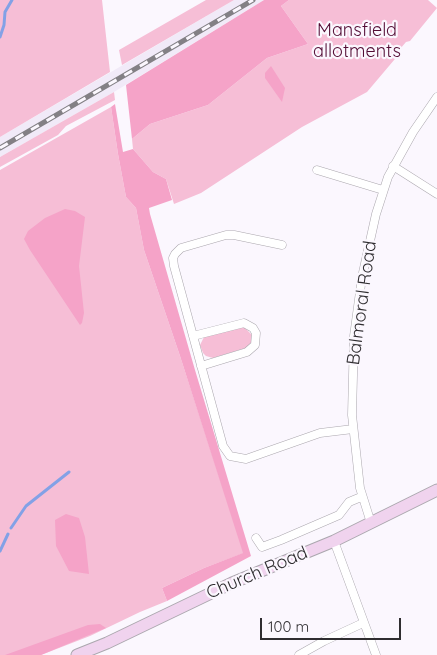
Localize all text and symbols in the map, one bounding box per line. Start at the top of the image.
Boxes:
park label: Mansfield allotments [313,20,401,62]
street label: Balmoral Road [343,239,381,367]
street label: Church Road [203,542,311,604]
scale bar [262,608,403,640]
text: 100 m [268,617,309,636]

